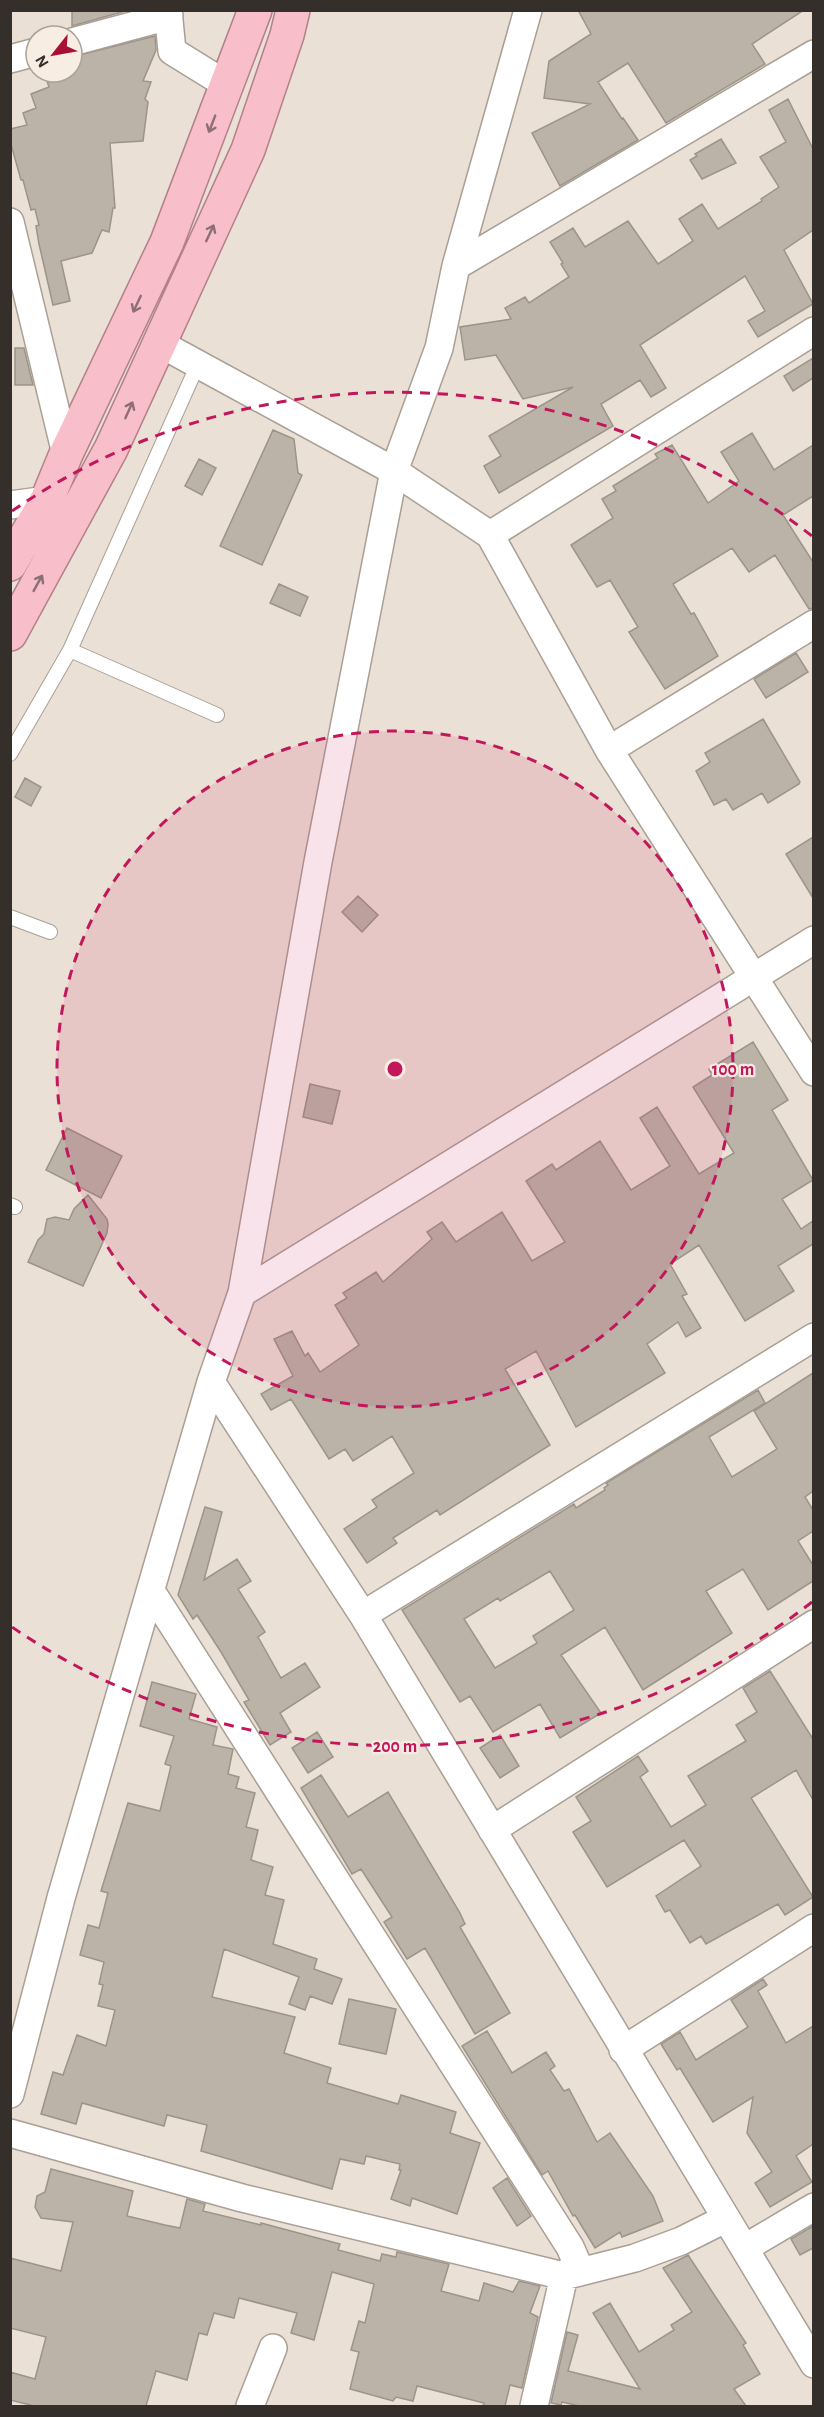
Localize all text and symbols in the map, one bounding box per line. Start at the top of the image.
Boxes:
north arrow [24,24,84,84]
text: N [32,52,52,70]
one-way arrow [206,115,217,133]
one-way arrow [204,224,216,242]
one-way arrow [131,295,143,313]
one-way arrow [123,402,135,420]
one-way arrow [32,575,44,592]
centre of rings [385,1059,405,1079]
text: 100 m [712,1061,754,1079]
text: 200 m [373,1738,417,1756]

